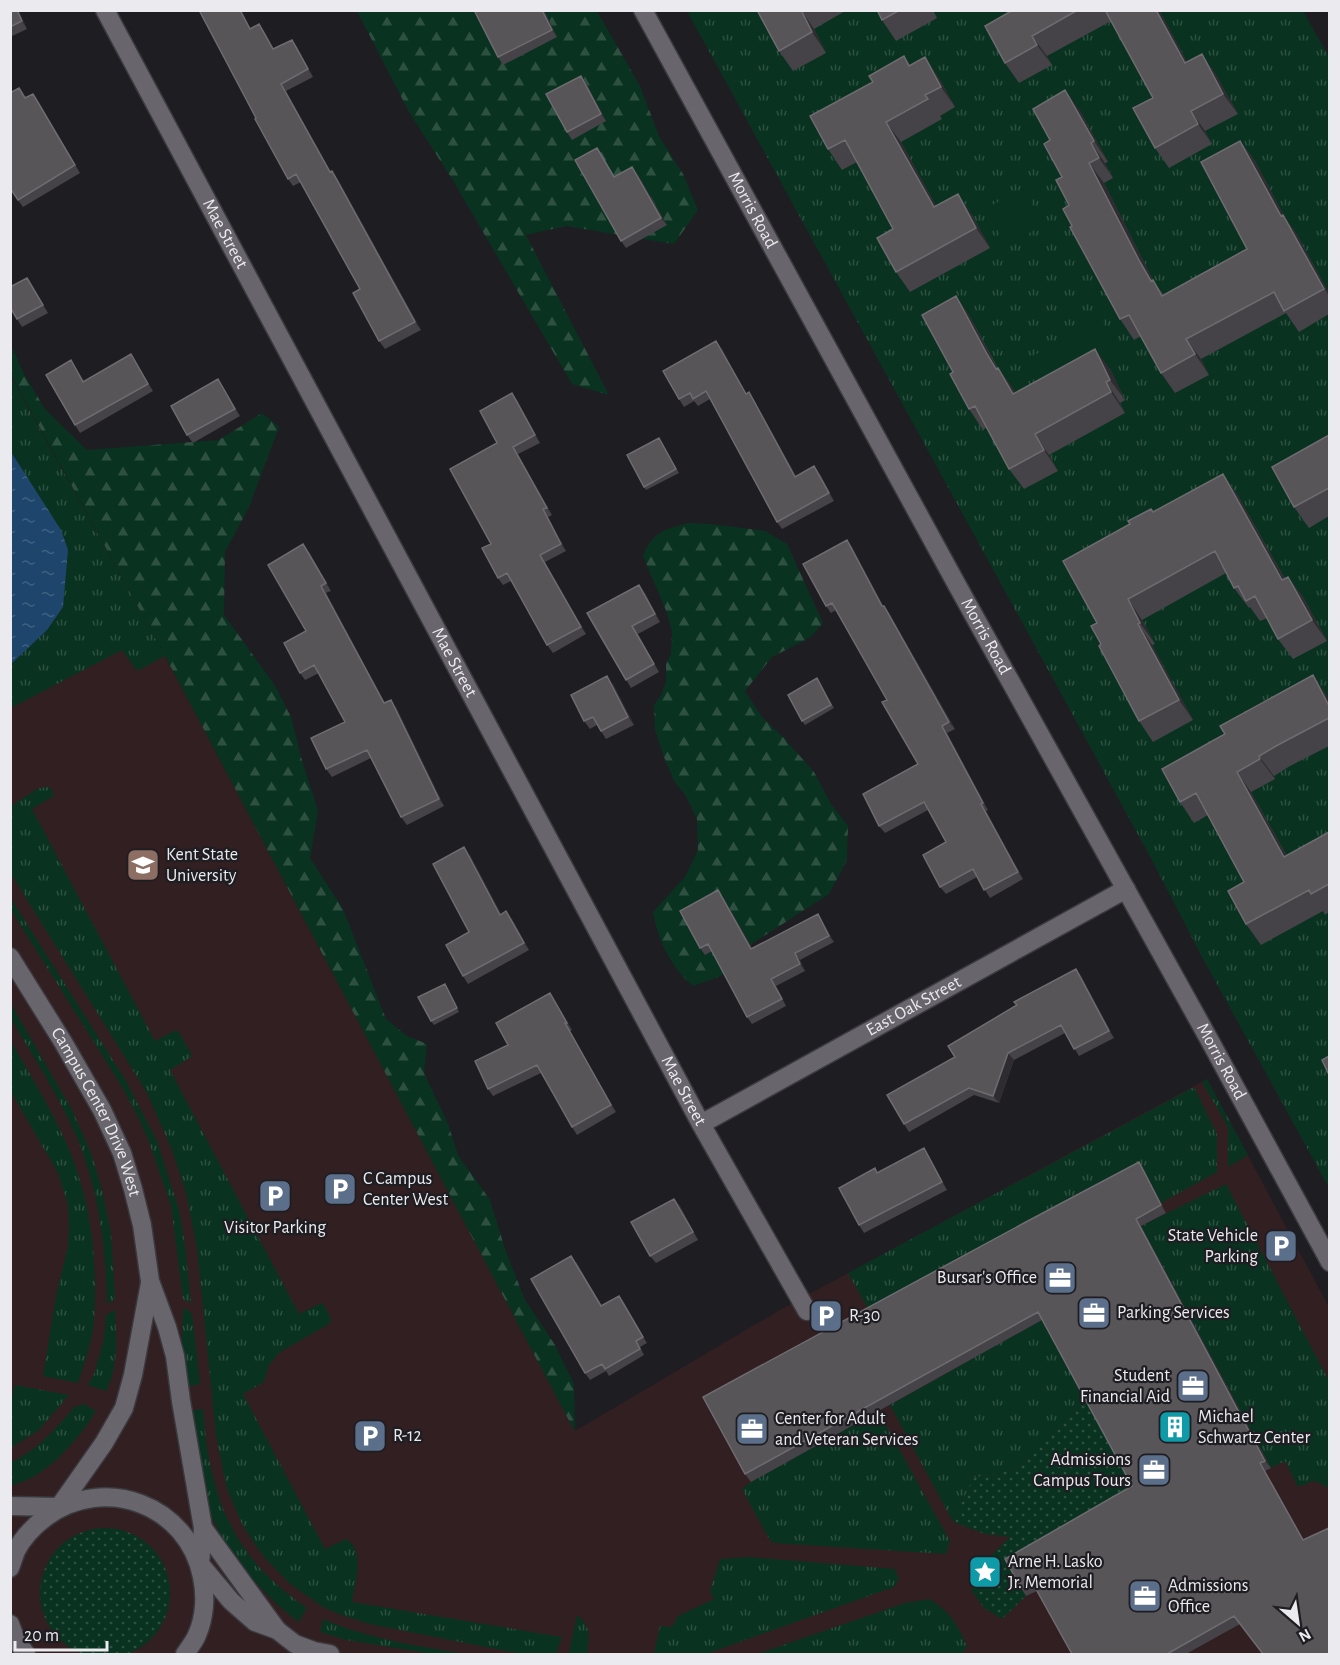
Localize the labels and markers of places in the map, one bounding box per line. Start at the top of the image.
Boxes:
place label: Kent State University [166,846,238,885]
school or university icon: Kent State University [125,847,161,883]
place label: C Campus Center West [363,1170,448,1209]
parking icon: C Campus Center West [322,1171,358,1207]
parking icon: Visitor Parking [257,1178,293,1214]
place label: Visitor Parking [224,1219,326,1237]
place label: State Vehicle Parking [1168,1227,1258,1266]
parking icon: State Vehicle Parking [1263,1228,1299,1264]
office icon: Bursar's Office [1042,1260,1078,1296]
place label: Bursar's Office [937,1269,1037,1287]
office icon: Parking Services [1076,1295,1112,1331]
parking icon: R-30 [808,1298,844,1334]
place label: Parking Services [1117,1304,1230,1322]
place label: R-30 [849,1307,880,1325]
place label: Student Financial Aid [1080,1367,1170,1406]
office icon: Student Financial Aid [1175,1368,1211,1404]
place label: Michael Schwartz Center [1198,1408,1310,1447]
building icon: Michael Schwartz Center [1157,1409,1193,1445]
place label: Center for Adult and Veteran Services [775,1410,919,1449]
office icon: Center for Adult and Veteran Services [734,1411,770,1447]
parking icon: R-12 [352,1418,388,1454]
place label: R-12 [393,1427,422,1445]
place label: Admissions Campus Tours [1033,1451,1131,1490]
office icon: Admissions Campus Tours [1136,1452,1172,1488]
place label: Arne H. Lasko Jr. Memorial [1008,1553,1103,1592]
place icon: Arne H. Lasko Jr. Memorial [967,1554,1003,1590]
place label: Admissions Office [1168,1577,1248,1616]
office icon: Admissions Office [1127,1578,1163,1614]

